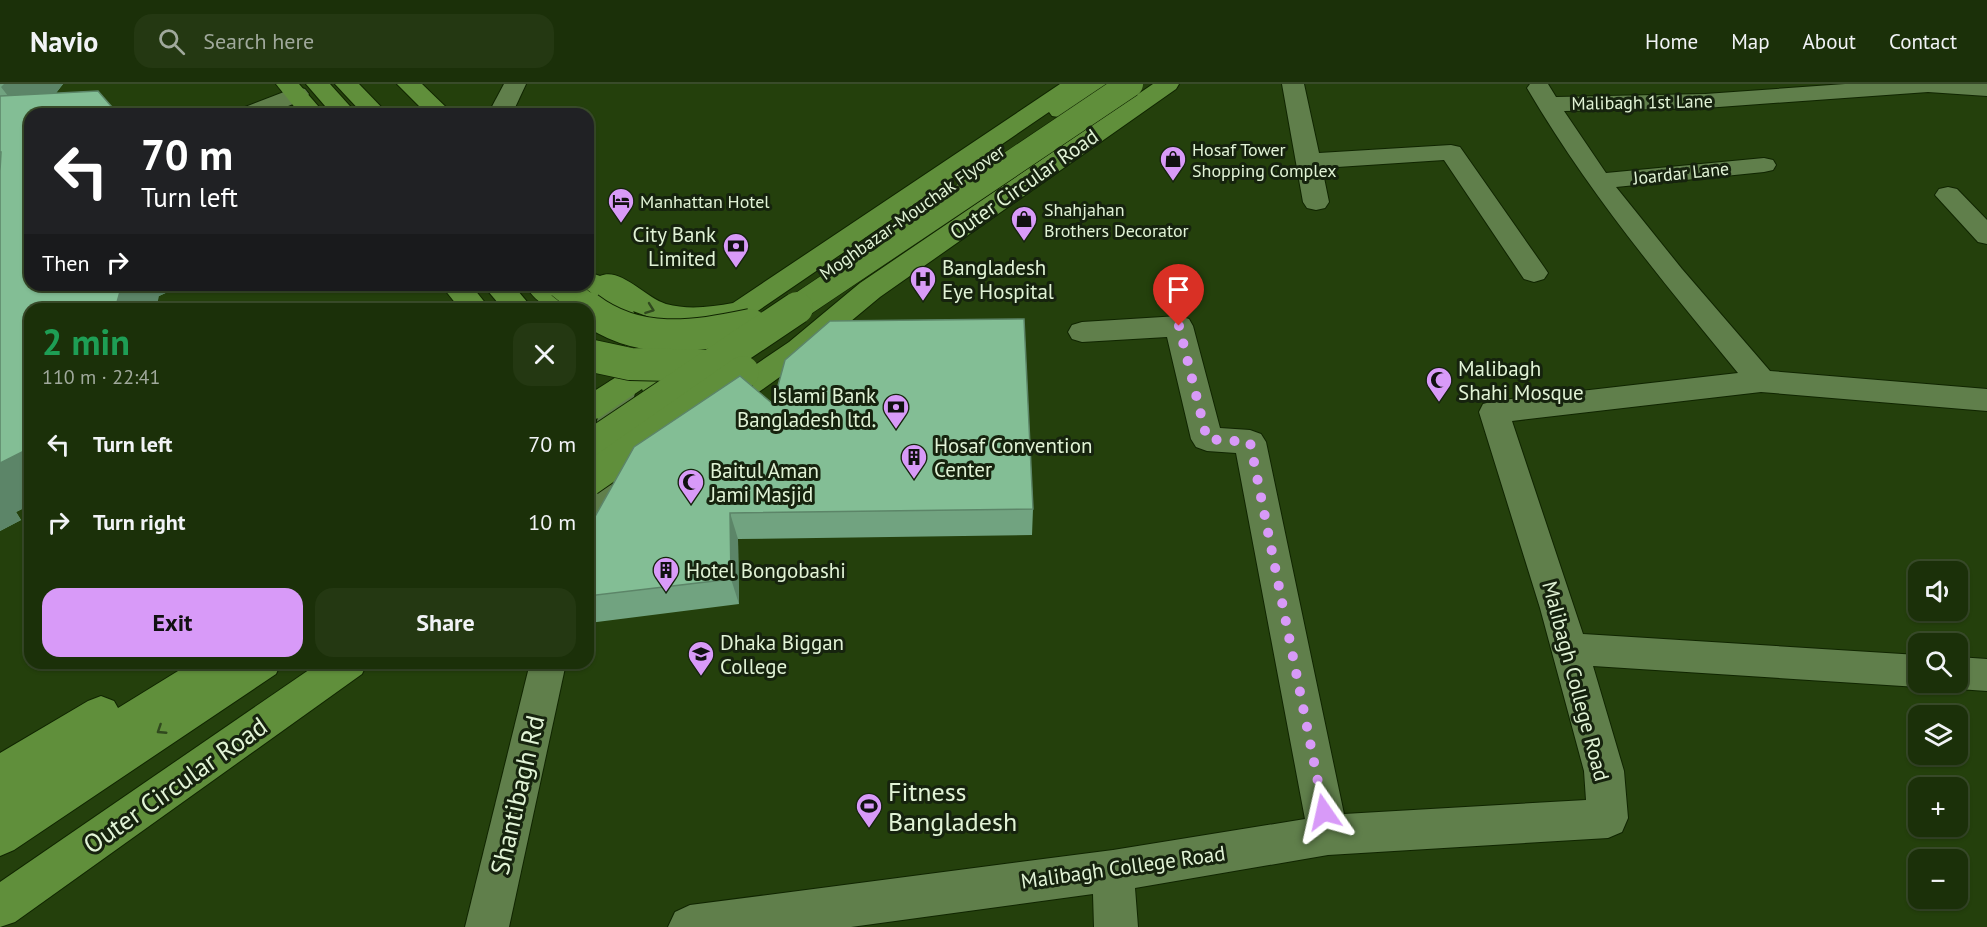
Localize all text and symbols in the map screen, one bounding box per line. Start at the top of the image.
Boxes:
search box [134,14,554,68]
text: Navio [30,23,98,60]
icon: search [155,25,188,58]
text: Search here [203,27,314,55]
text: Home [1645,28,1698,55]
text: Map [1731,28,1770,55]
text: About [1803,28,1856,55]
text: Contact [1889,28,1957,55]
street label: Malibagh 1st Lane [1571,89,1713,115]
street label: Outer Circular Road [944,123,1104,245]
text: 70 m [141,127,233,182]
icon: left [42,132,120,210]
place label: Hosaf Tower Shopping Complex [1192,138,1337,182]
street label: Moghbazar-Mouchak Flyover [815,139,1009,285]
shop icon: Hosaf Tower Shopping Complex [1158,144,1188,182]
street label: Joardar Lane [1631,157,1730,190]
text: Turn left [141,180,238,214]
hotel icon: Manhattan Hotel [606,186,636,224]
place label: Manhattan Hotel [640,190,770,213]
place label: Shahjahan Brothers Decorator [1044,198,1189,242]
shop icon: Shahjahan Brothers Decorator [1009,204,1039,242]
place label: City Bank Limited [632,221,716,272]
bank icon: City Bank Limited [721,231,751,269]
icon: right [101,246,134,279]
text: Then [42,249,89,277]
place label: Bangladesh Eye Hospital [942,254,1054,305]
hospital icon: Bangladesh Eye Hospital [908,264,938,302]
pin [1153,264,1204,326]
icon: arrive [1162,273,1195,306]
one-way arrow [644,301,654,314]
text: 2 min [42,318,130,365]
button: close [513,323,576,386]
place label: Malibagh Shahi Mosque [1458,355,1584,406]
text: 110 m · 22:41 [42,364,160,390]
mosque icon: Malibagh Shahi Mosque [1424,365,1454,403]
place label: Islami Bank Bangladesh ltd. [737,382,876,433]
bank icon: Islami Bank Bangladesh ltd. [881,392,911,430]
icon: left [42,428,75,461]
text: Turn left [93,430,173,458]
text: 70 m [528,430,576,458]
place label: Hosaf Convention Center [934,432,1092,483]
building icon: Hosaf Convention Center [899,442,929,480]
place label: Baitul Aman Jami Masjid [709,457,819,508]
mosque icon: Baitul Aman Jami Masjid [676,467,706,505]
icon: right [42,506,75,539]
text: Turn right [93,508,185,536]
text: 10 m [528,508,576,536]
building icon: Hotel Bongobashi [651,555,681,593]
place label: Hotel Bongobashi [686,557,846,584]
map controls [1908,561,1968,909]
button: sound [1908,561,1968,621]
street label: Malibagh College Road [1536,578,1616,784]
button: Exit [42,588,303,657]
button: Share [315,588,576,657]
place label: Dhaka Biggan College [720,629,844,680]
button: search [1908,633,1968,693]
school or university icon: Dhaka Biggan College [686,639,716,677]
button: layers [1908,705,1968,765]
street label: Outer Circular Road [77,709,273,861]
street label: Shantibagh Rd [483,712,551,878]
one-way arrow [157,723,168,734]
place label: Fitness Bangladesh [888,775,1017,838]
button: + [1908,777,1968,837]
position arrow [1292,780,1356,844]
sports icon: Fitness Bangladesh [854,791,884,829]
street label: Malibagh College Road [1019,839,1227,895]
button: − [1908,849,1968,909]

